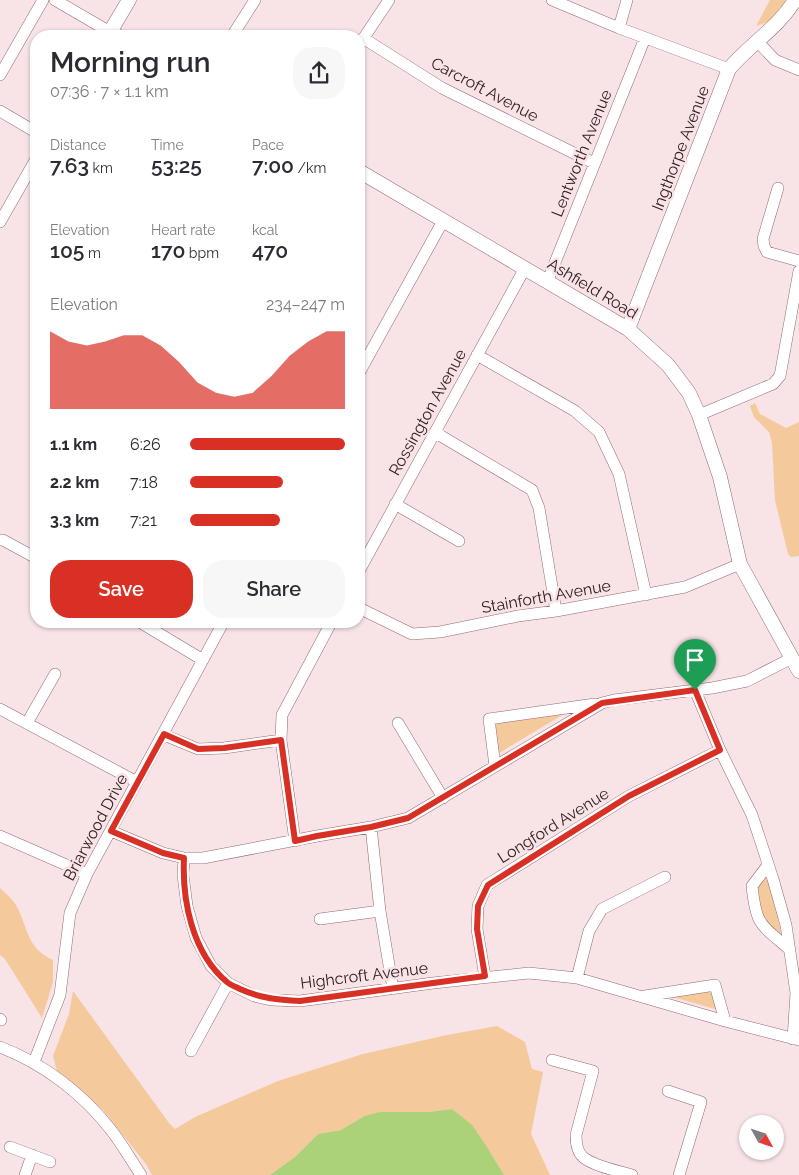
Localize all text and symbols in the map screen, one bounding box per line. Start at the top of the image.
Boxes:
text: Morning run [50,46,210,79]
button: share [293,47,345,99]
street label: Carcroft Avenue [428,53,542,126]
text: 07:36 · 7 × 1.1 km [50,82,169,101]
street label: Ingthorpe Avenue [648,83,713,213]
street label: Lentworth Avenue [547,87,616,220]
text: Distance [50,137,106,153]
text: Time [151,137,184,153]
text: Pace [252,137,284,153]
text: 7.63 [50,153,89,178]
text: 53:25 [151,153,202,178]
text: 7:00 [252,153,294,178]
text: km [89,160,113,176]
text: /km [294,160,326,176]
text: Elevation [50,222,109,238]
text: Heart rate [151,222,215,238]
text: kcal [252,222,278,238]
text: 105 [50,238,84,263]
text: 170 [151,238,185,263]
text: 470 [252,238,288,263]
text: m [84,245,101,261]
text: bpm [185,245,219,261]
street label: Ashfield Road [544,254,641,323]
text: Elevation [50,295,118,314]
text: 234–247 m [266,295,345,314]
street label: Rossington Avenue [385,346,470,479]
text: 1.1 km [50,435,97,454]
text: 6:26 [130,435,161,454]
text: 2.2 km [50,473,99,492]
text: 7:18 [130,473,158,492]
text: 3.3 km [50,511,99,530]
text: 7:21 [130,511,157,530]
button: Save [50,560,193,618]
button: Share [203,560,345,618]
street label: Stainforth Avenue [480,576,612,617]
pin [674,639,716,690]
icon: arrive [681,646,709,674]
street label: Briarwood Drive [59,771,132,884]
street label: Longford Avenue [494,784,612,867]
street label: Highcroft Avenue [299,958,429,993]
north arrow [739,1115,784,1160]
map controls [739,1115,784,1160]

